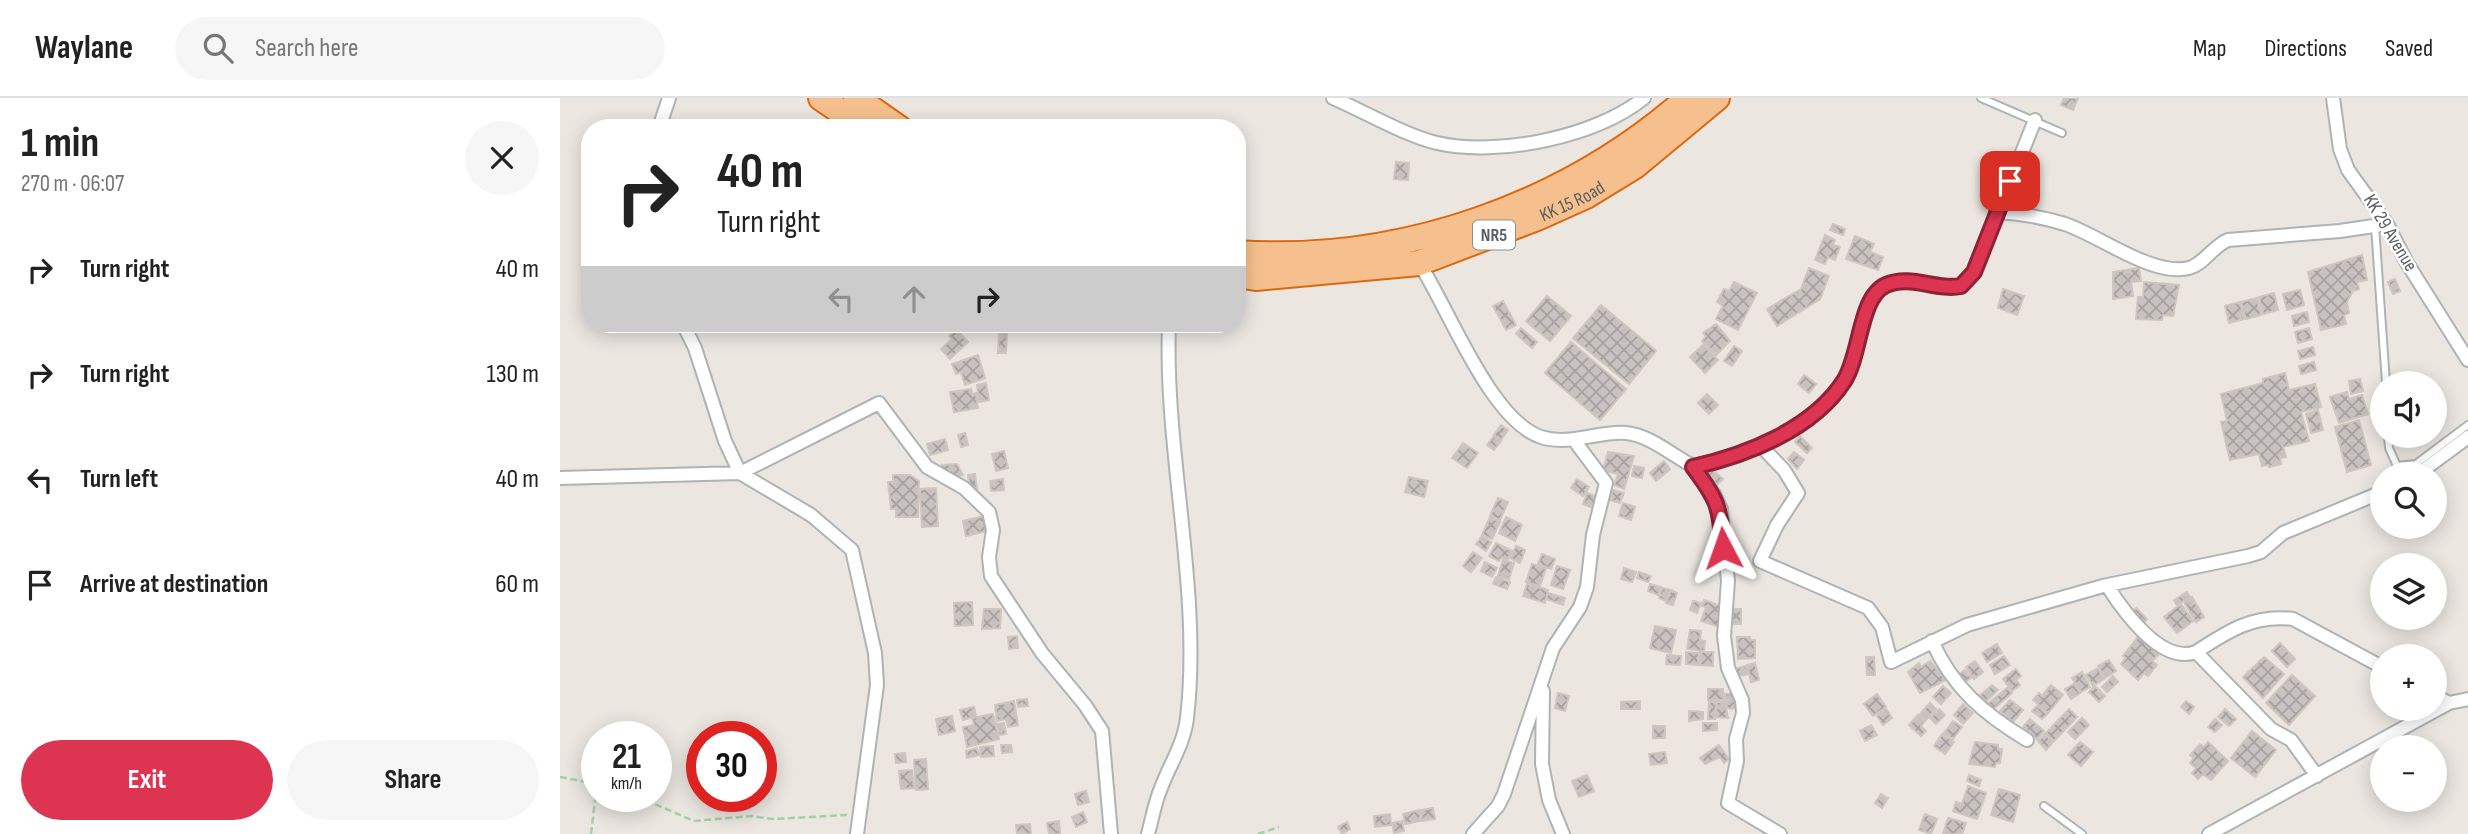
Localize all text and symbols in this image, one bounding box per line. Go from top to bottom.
search box [175,17,665,80]
text: Waylane [35,28,133,68]
icon: search [199,29,237,67]
text: Search here [255,33,358,64]
text: Map [2193,34,2226,63]
text: Directions [2264,34,2347,63]
text: Saved [2385,34,2433,63]
text: 1 min [21,118,99,169]
button: close [465,121,539,195]
text: 40 m [717,143,803,202]
icon: right [602,147,693,238]
pin [1980,151,2040,211]
icon: arrive [1991,162,2029,200]
text: 270 m · 06:07 [21,170,124,198]
street label: KK 15 Road [1536,176,1609,227]
street label: KK 29 Avenue [2358,190,2422,276]
text: Turn right [717,203,821,242]
road number: NR5 [1473,220,1515,250]
icon: right [21,251,59,289]
text: Turn right [80,254,169,285]
text: 40 m [496,254,539,285]
icon: left [822,280,860,318]
icon: ahead [895,280,933,318]
icon: right [968,280,1006,318]
icon: right [21,356,59,394]
text: Turn right [80,359,169,390]
text: 130 m [487,359,539,390]
map controls [2370,371,2447,812]
button: sound [2370,371,2447,448]
icon: left [21,461,59,499]
button: search [2370,462,2447,539]
text: Turn left [80,464,158,495]
text: 40 m [496,464,539,495]
position arrow [1686,511,1760,585]
button: layers [2370,553,2447,630]
icon: arrive [21,566,59,604]
text: Arrive at destination [80,569,268,600]
text: 60 m [495,569,539,600]
button: + [2370,644,2447,721]
speed limit sign: 30 [686,721,777,812]
button: − [2370,735,2447,812]
text: 21 [612,736,641,779]
button: Exit [21,740,273,820]
button: Share [287,740,539,820]
text: km/h [611,773,642,794]

